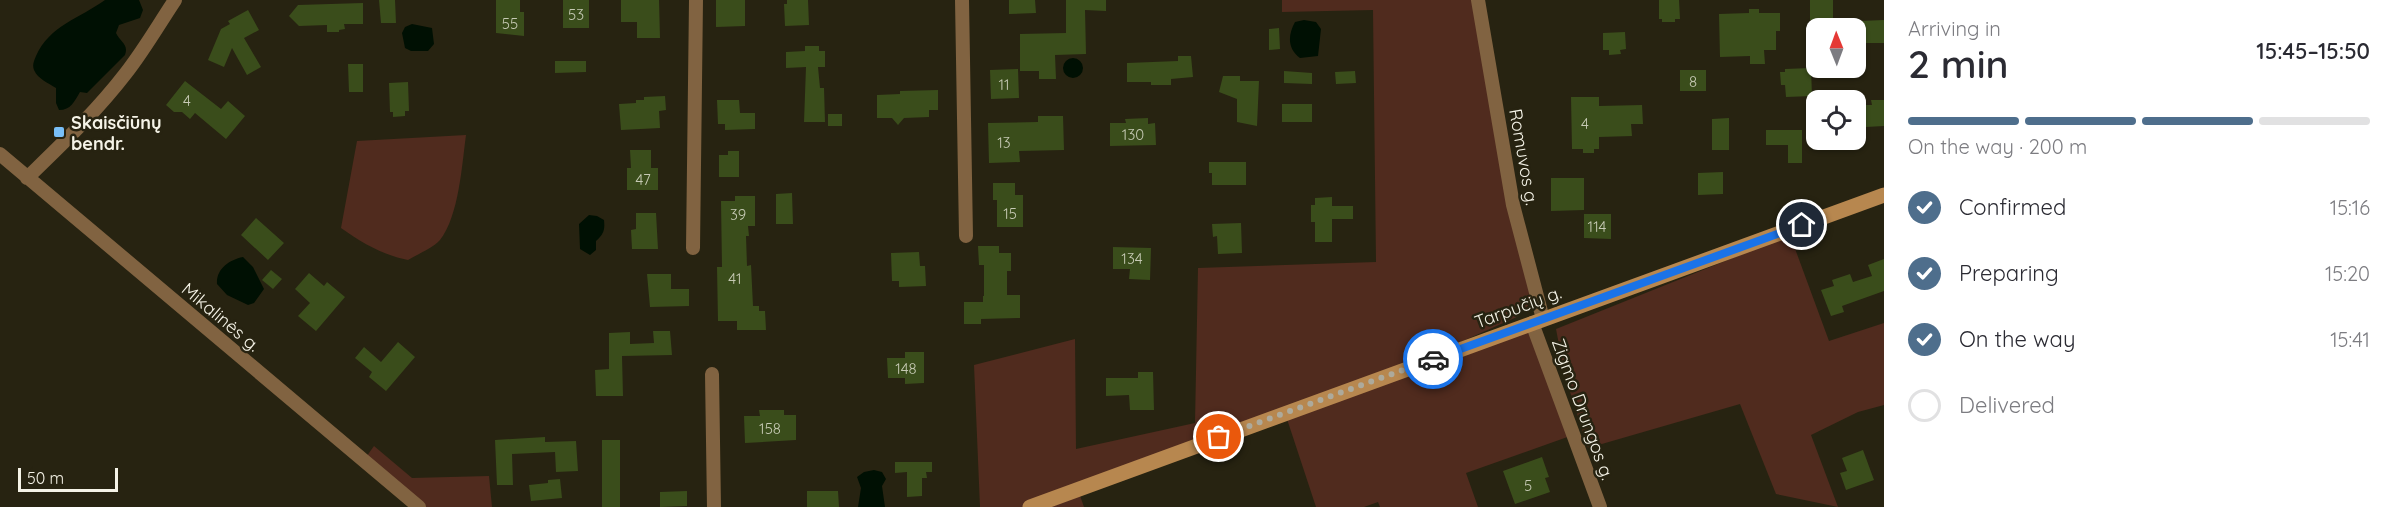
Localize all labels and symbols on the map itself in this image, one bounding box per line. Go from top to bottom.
house number: 53 [568,5,584,24]
house number: 55 [502,14,518,33]
north arrow [1806,18,1866,78]
house number: 8 [1689,72,1697,91]
house number: 11 [998,75,1010,94]
house number: 4 [183,91,191,110]
street label: Romuvos g. [1504,107,1544,207]
place label: Skaisčiūnų bendr. [71,111,162,155]
house number: 4 [1581,114,1589,133]
marker: Skaisčiūnų bendr. [52,125,66,139]
house number: 130 [1122,125,1144,144]
house number: 13 [997,133,1011,152]
house number: 47 [635,170,651,189]
pin [1776,199,1827,250]
house number: 15 [1003,204,1017,223]
house number: 39 [730,205,746,224]
house number: 114 [1588,217,1606,236]
house number: 134 [1121,249,1143,268]
house number: 41 [728,269,742,288]
street label: Mikalinės g. [177,277,265,357]
street label: Tarpučių g. [1471,281,1565,333]
courier [1403,329,1463,389]
street label: Zigmo Drungos g. [1547,335,1619,483]
house number: 148 [895,359,917,378]
pin [1193,411,1244,462]
house number: 158 [759,419,781,438]
scale bar [18,465,118,492]
house number: 5 [1524,476,1532,495]

